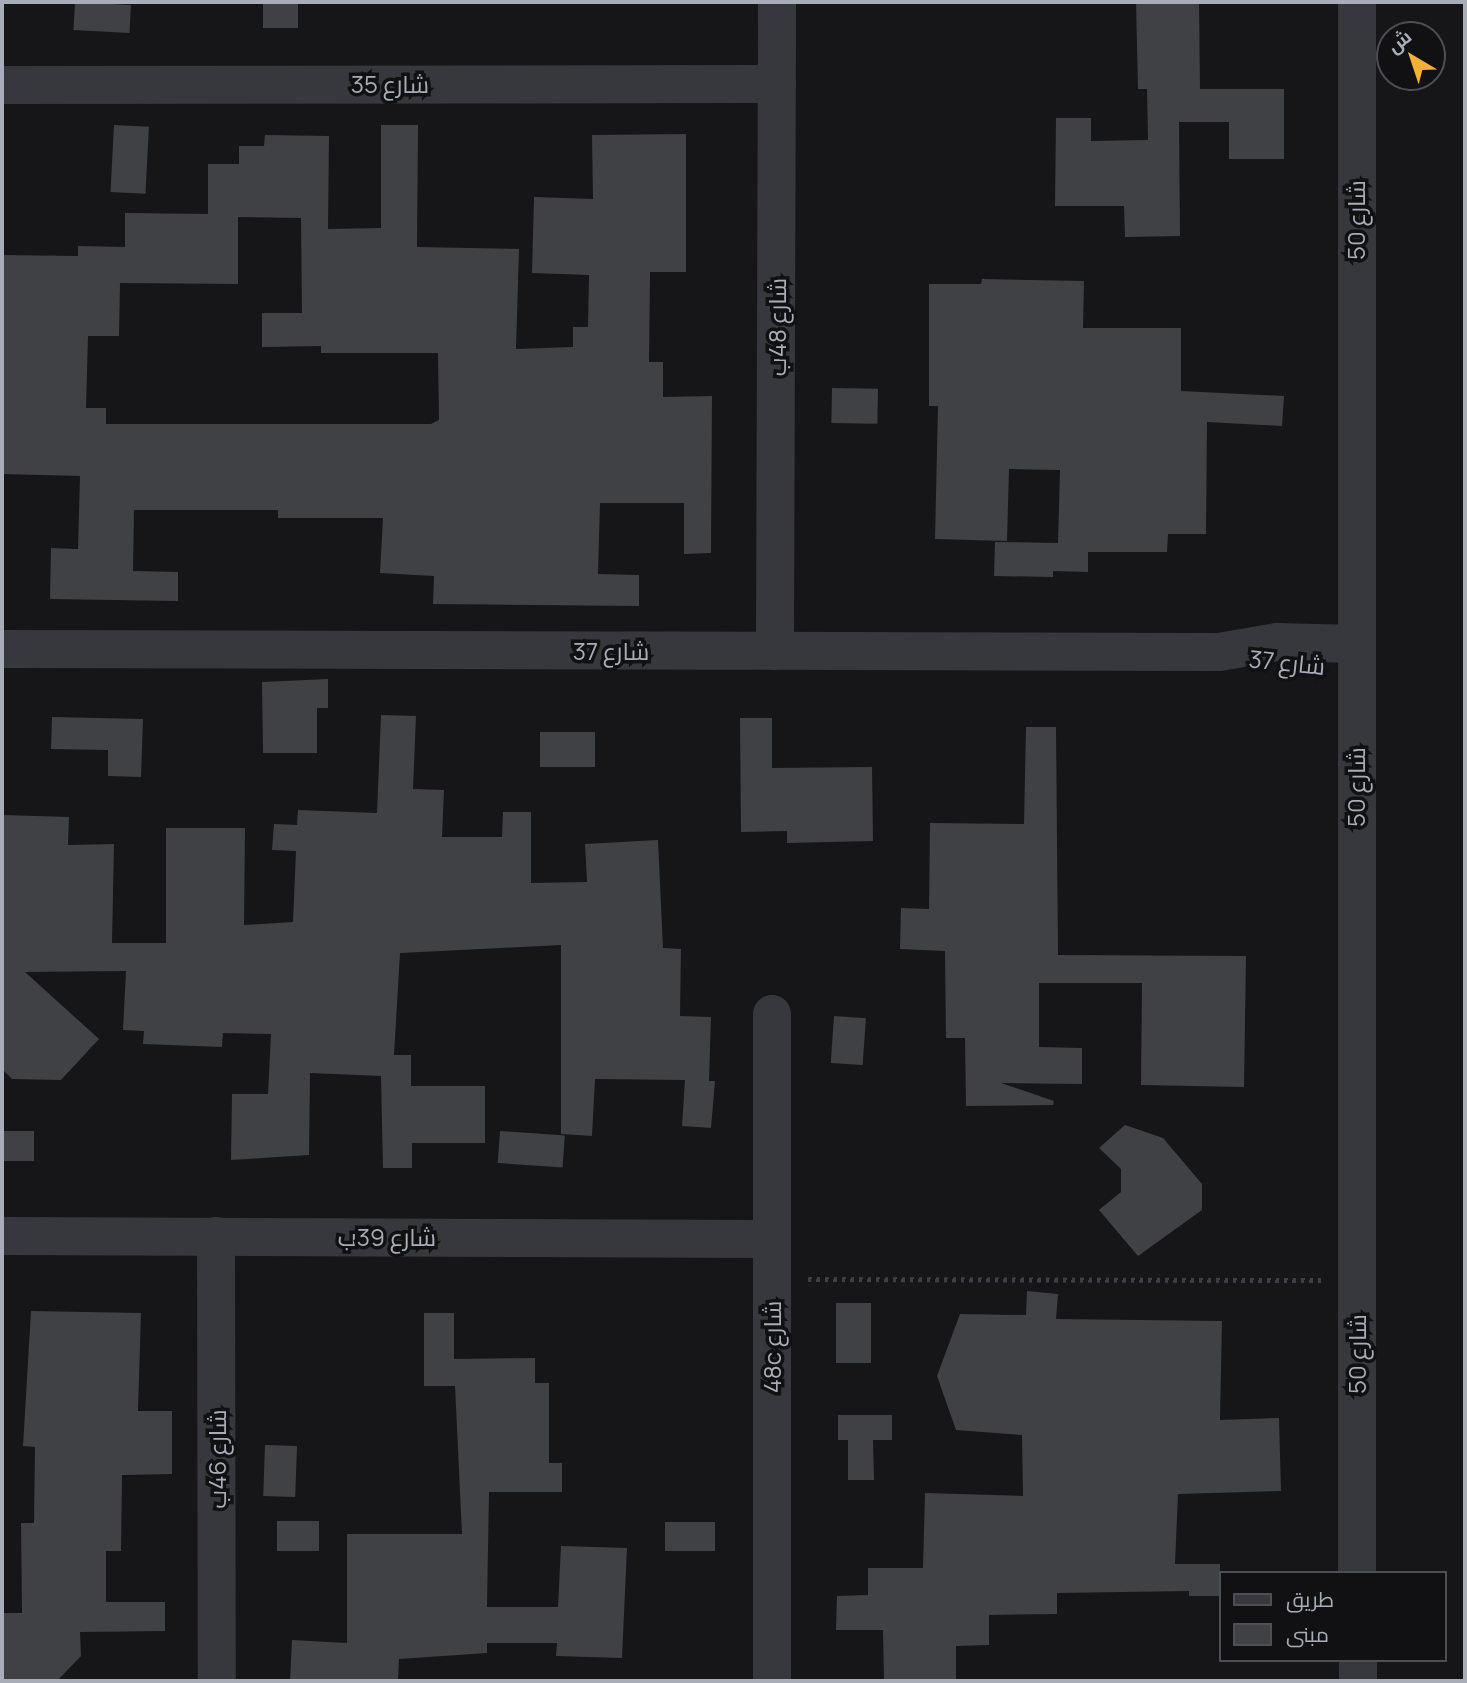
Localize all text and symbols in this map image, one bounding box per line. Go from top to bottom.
north arrow [1376,21,1446,91]
text: ش [1381,23,1417,59]
street label: شارع 35 [351,70,429,98]
street label: شارع 50 [1342,180,1370,260]
street label: شارع 48ب [763,278,791,376]
street label: شارع 37 [573,637,649,665]
street label: شارع 37 [1247,644,1327,680]
street label: شارع 50 [1342,747,1370,827]
street label: شارع 39ب [338,1223,436,1251]
street label: 48c شارع [758,1301,786,1393]
street label: شارع 50 [1343,1314,1371,1394]
street label: شارع 46ب [203,1409,231,1509]
legend [1218,1571,1446,1662]
text: طريق [1286,1585,1334,1613]
text: مبنى [1286,1620,1329,1648]

